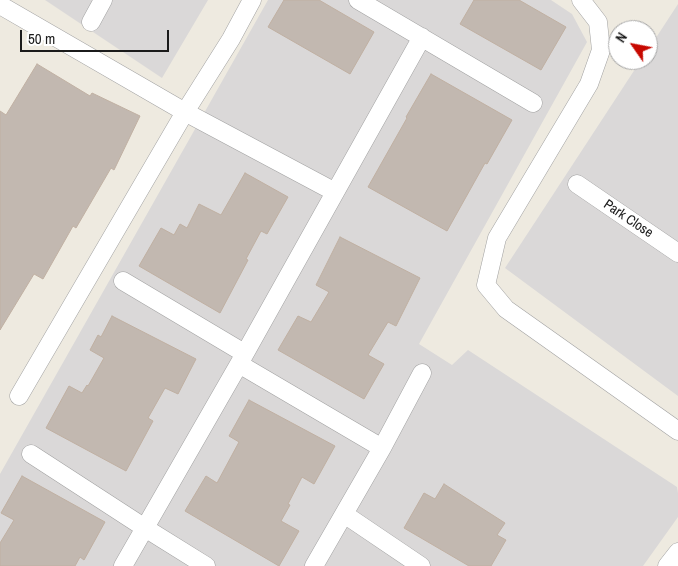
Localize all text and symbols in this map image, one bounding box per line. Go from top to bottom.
scale bar [22,20,171,52]
north arrow [608,20,658,70]
text: 50 m [28,28,55,49]
text: N [611,29,631,46]
street label: Park Close [600,196,656,242]

